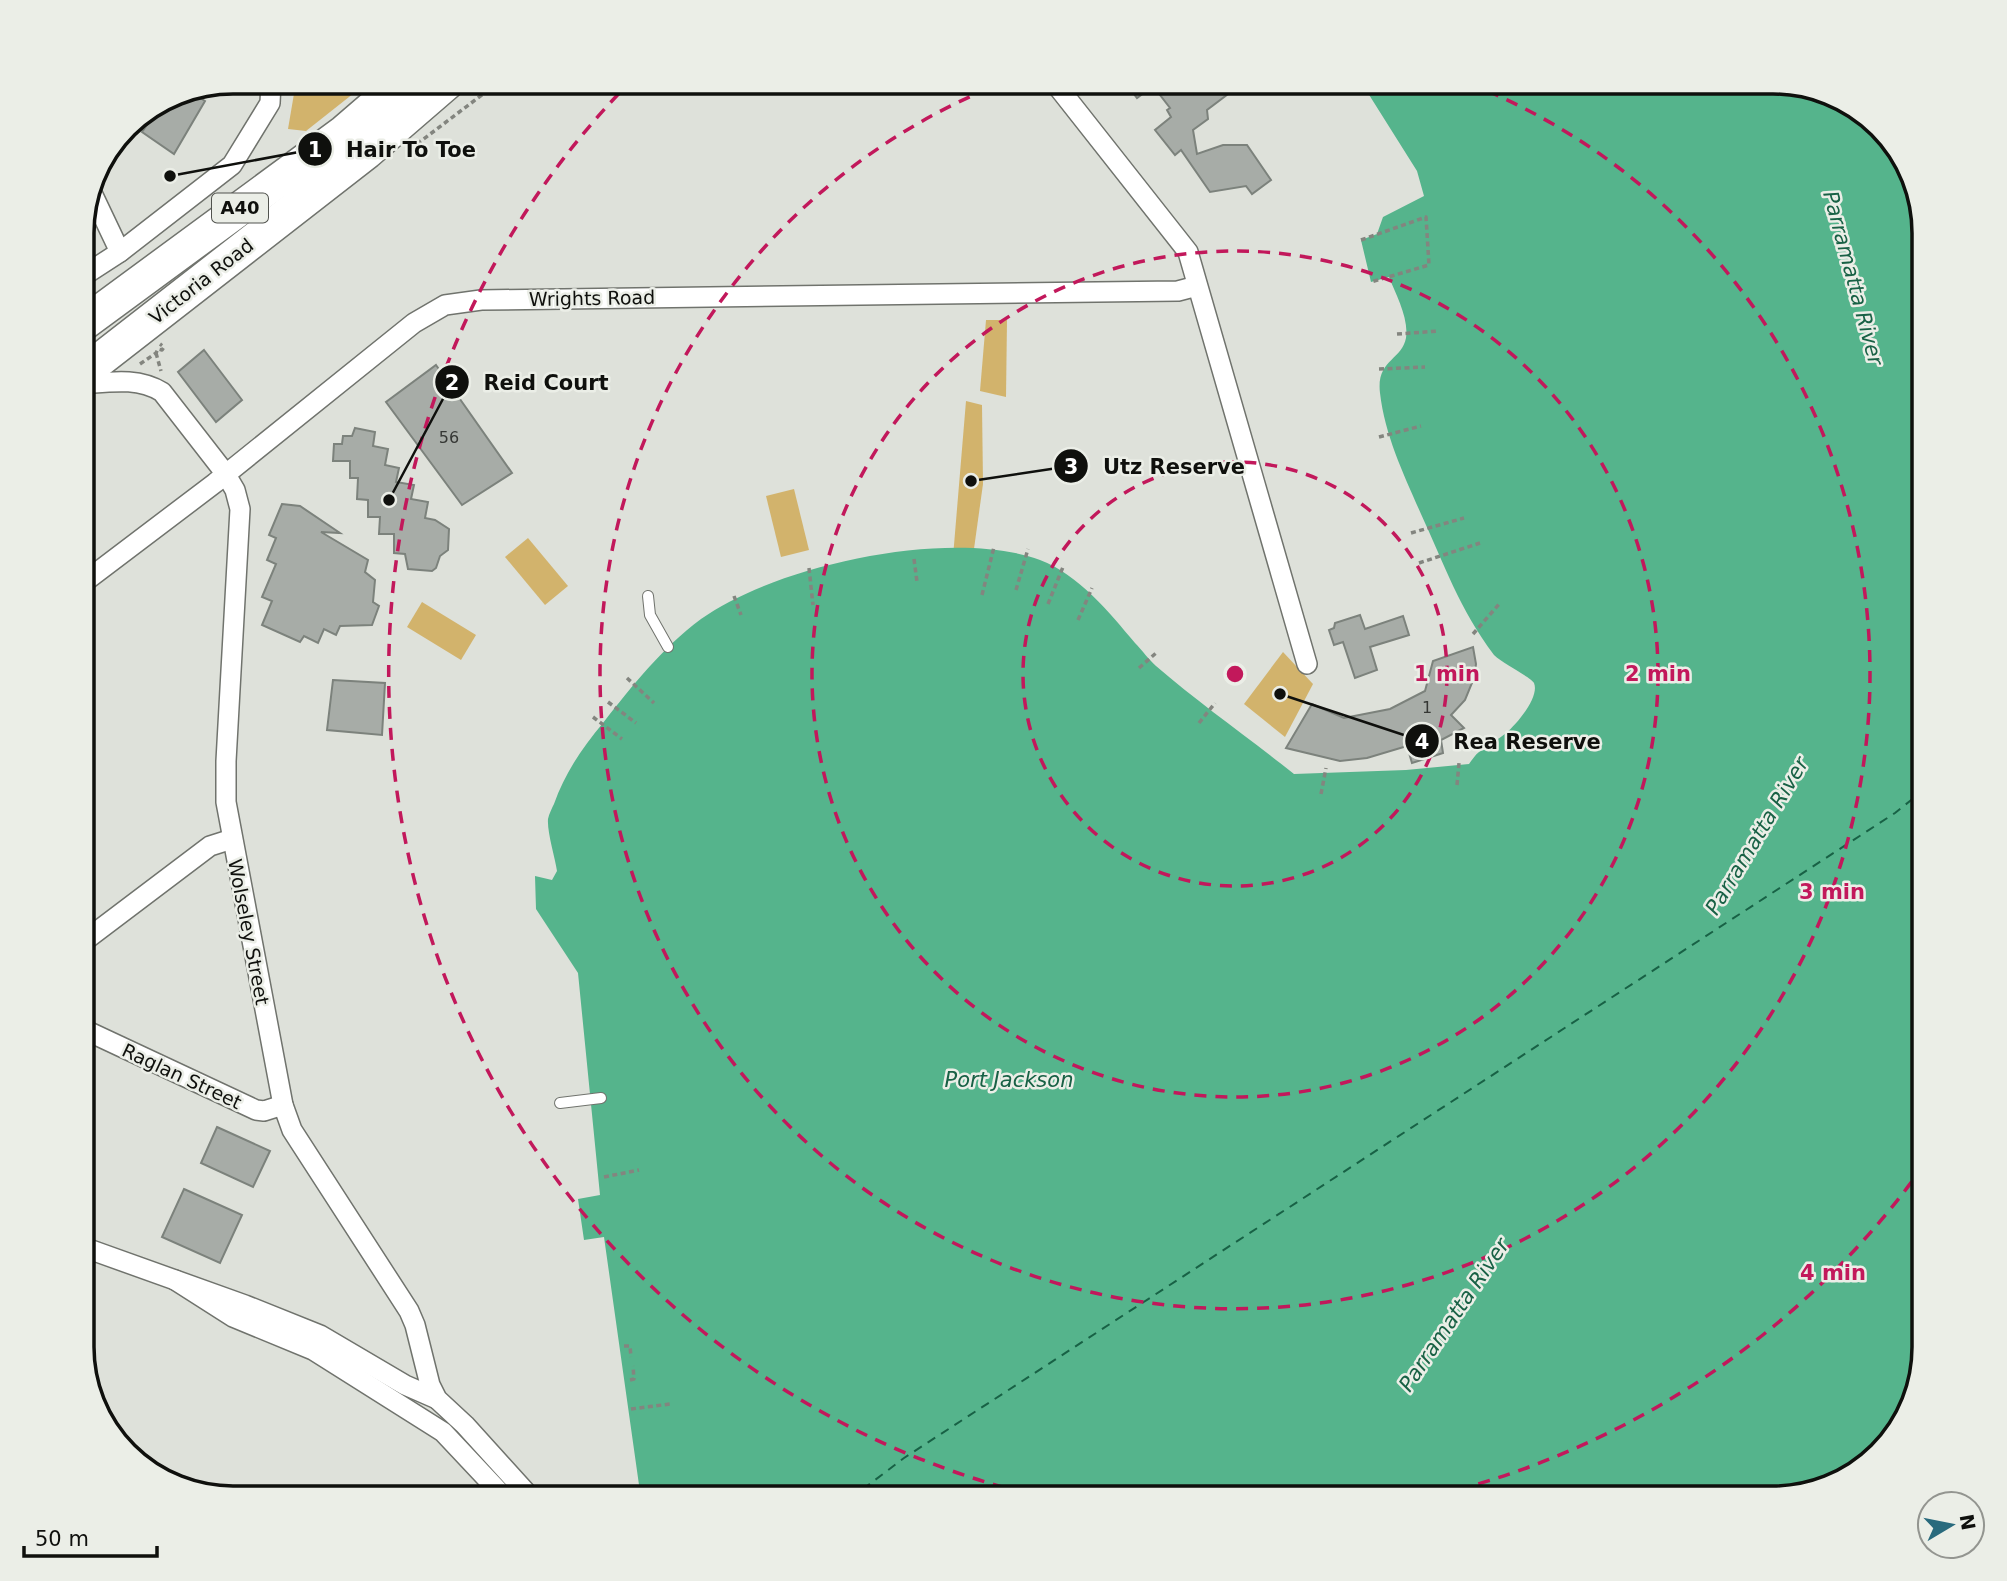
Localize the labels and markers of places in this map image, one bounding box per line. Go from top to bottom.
callout: Hair To Toe [297,128,490,170]
callout: Reid Court [435,361,623,403]
callout: Utz Reserve [1054,445,1259,487]
centre of rings [1223,662,1247,686]
callout: Rea Reserve [1404,720,1615,762]

